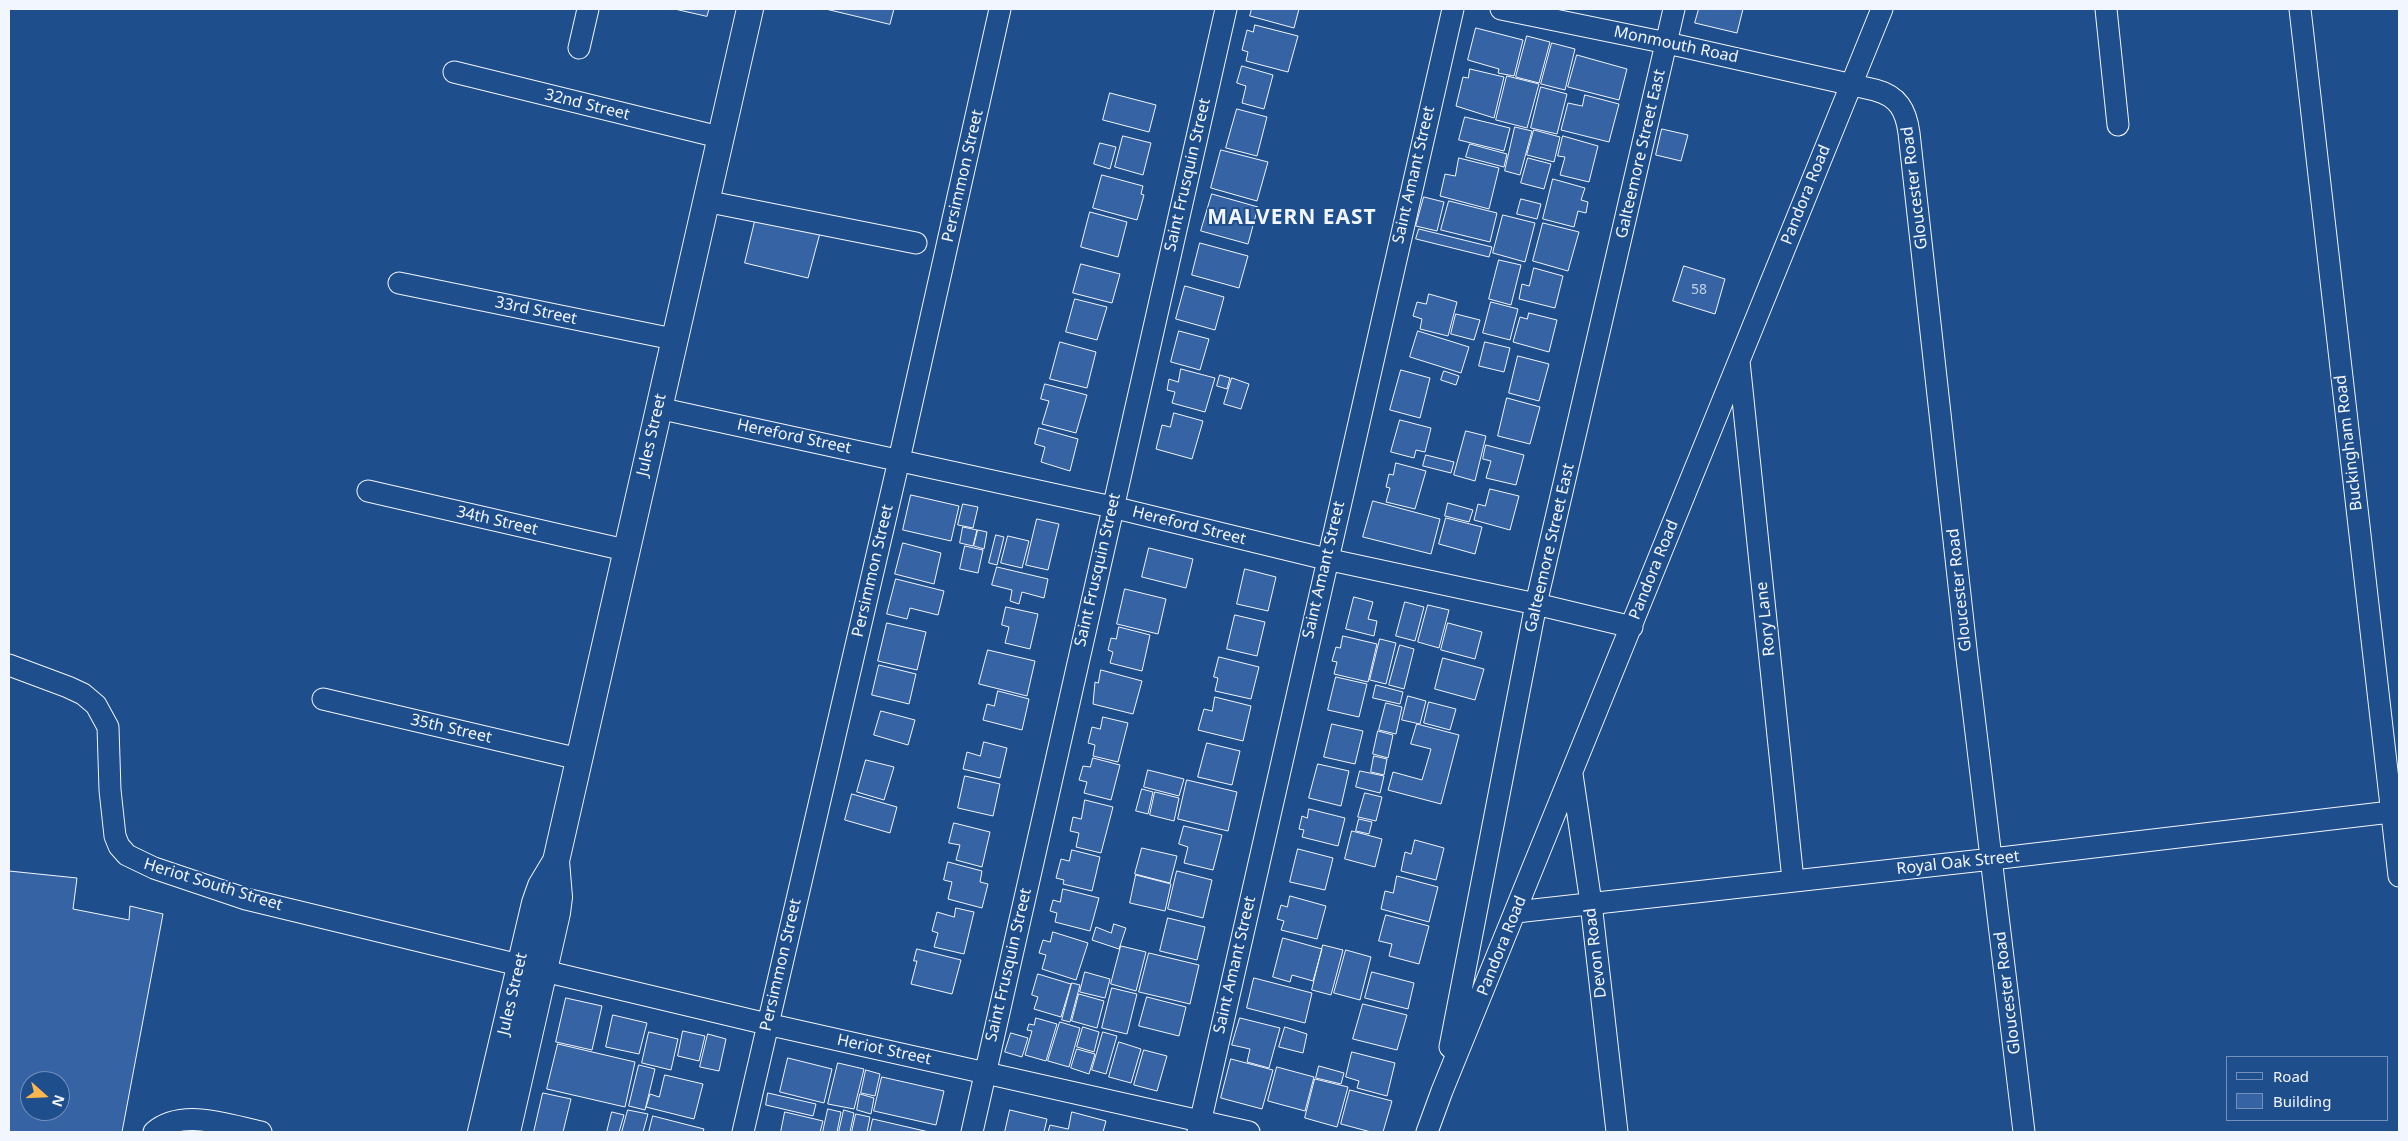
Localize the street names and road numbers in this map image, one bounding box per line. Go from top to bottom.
street label: Monmouth Road [1612,22,1740,68]
street label: Galteemore Street East [1612,68,1670,240]
street label: 32nd Street [543,85,631,125]
street label: Saint Frusquin Street [1161,96,1215,254]
street label: Saint Amant Street [1389,104,1439,246]
street label: Persimmon Street [938,108,988,244]
street label: Gloucester Road [1898,125,1932,251]
street label: Pandora Road [1777,142,1835,248]
street label: 33rd Street [493,293,579,329]
street label: Buckingham Road [2331,374,2367,512]
street label: Jules Street [633,392,671,478]
street label: Hereford Street [735,416,853,458]
street label: Galteemore Street East [1521,462,1579,634]
street label: Saint Frusquin Street [1071,491,1125,649]
street label: Saint Amant Street [1299,499,1349,641]
street label: 34th Street [455,502,539,540]
street label: Persimmon Street [848,503,898,639]
street label: Hereford Street [1130,503,1248,549]
street label: Pandora Road [1625,517,1683,623]
street label: Gloucester Road [1944,527,1976,653]
street label: Rory Lane [1753,581,1779,657]
street label: 35th Street [409,710,493,748]
street label: Royal Oak Street [1896,847,2020,879]
street label: Heriot South Street [141,855,285,915]
street label: Saint Frusquin Street [982,886,1036,1044]
street label: Pandora Road [1473,893,1531,999]
street label: Saint Amant Street [1210,894,1260,1036]
street label: Persimmon Street [756,897,806,1033]
street label: Devon Road [1581,907,1611,999]
street label: Gloucester Road [1991,930,2025,1056]
street label: Jules Street [494,951,532,1037]
street label: Heriot Street [835,1031,933,1069]

